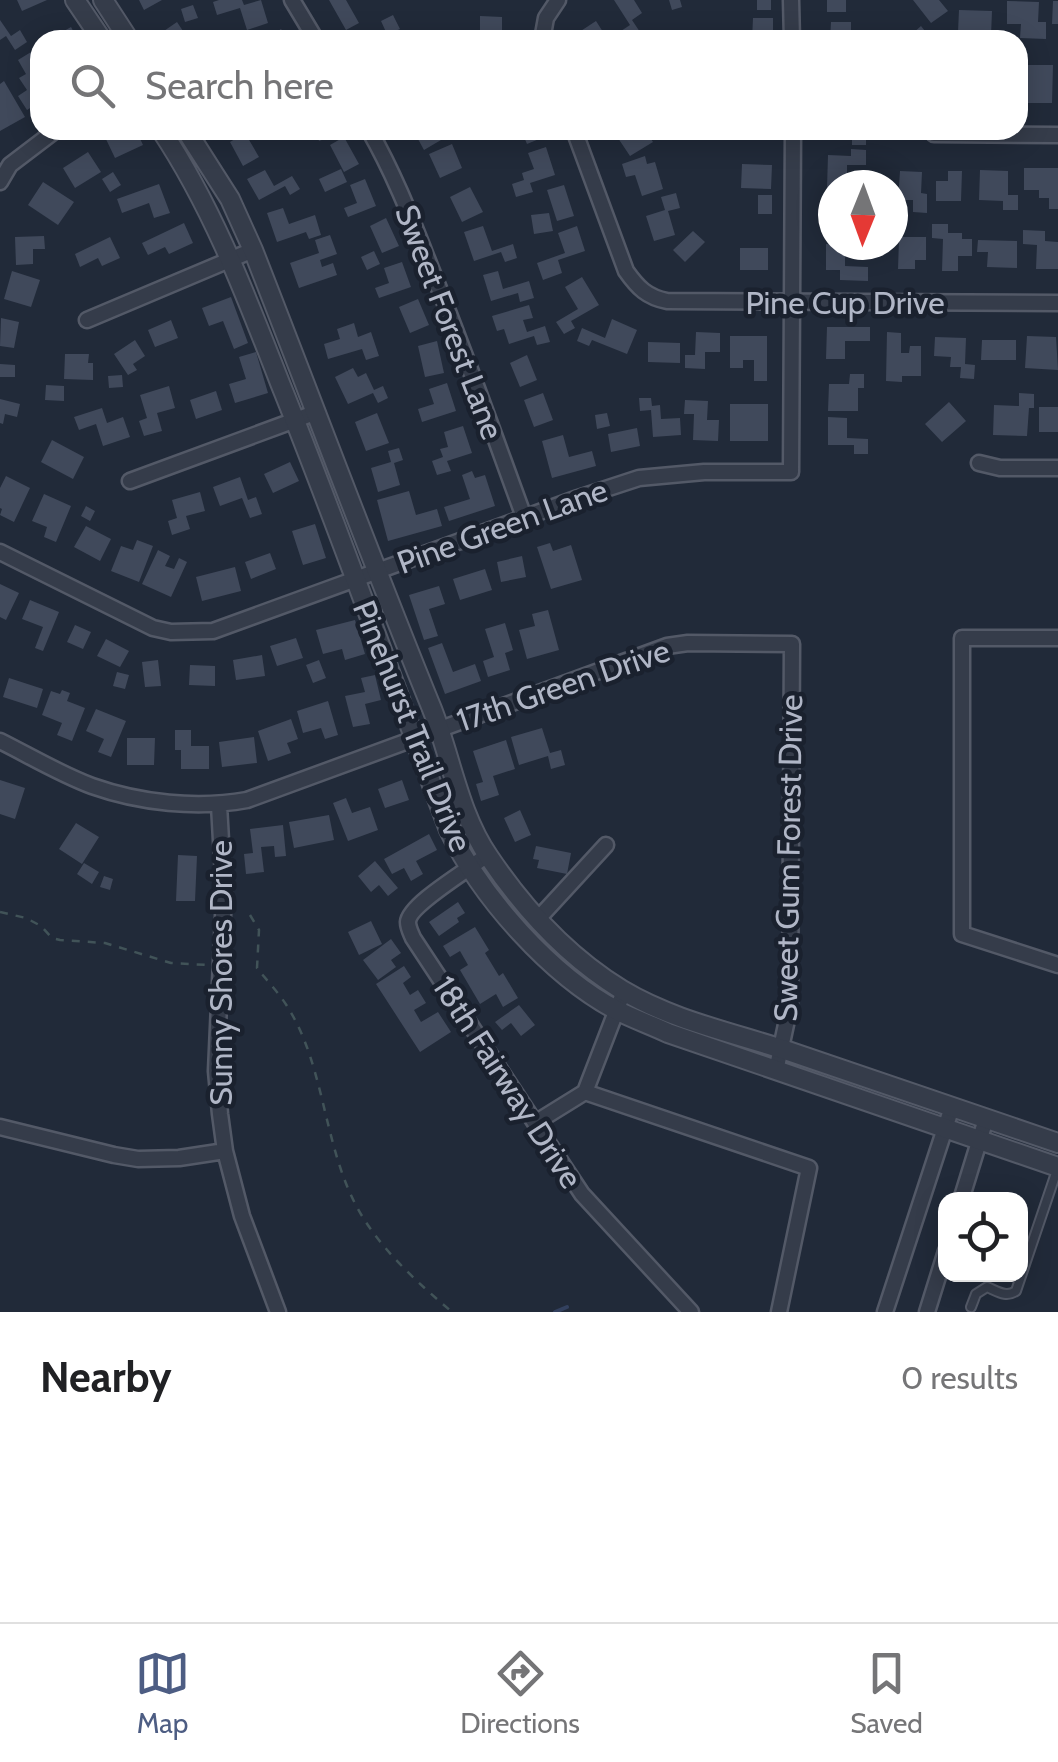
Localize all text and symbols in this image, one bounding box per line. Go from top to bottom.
search box [30,30,1028,140]
icon: search [65,58,120,113]
text: Search here [145,62,334,109]
north arrow [818,170,908,260]
street label: Sweet Forest Lane [387,199,513,445]
street label: Pine Cup Drive [745,283,945,322]
street label: Pine Green Lane [392,470,612,582]
street label: Pinehurst Trail Drive [345,595,481,857]
street label: 17th Green Drive [451,630,675,740]
street label: Sweet Gum Forest Drive [766,694,810,1022]
street label: Sunny Shores Drive [201,840,240,1106]
street label: 18th Fairway Drive [425,969,591,1195]
map controls [938,1192,1028,1282]
button: locate [938,1192,1028,1282]
text: Nearby [40,1351,172,1403]
text: 0 results [901,1358,1018,1397]
tab: Map [135,1646,190,1740]
tab: Directions [460,1646,580,1740]
tab: Saved [850,1646,923,1740]

